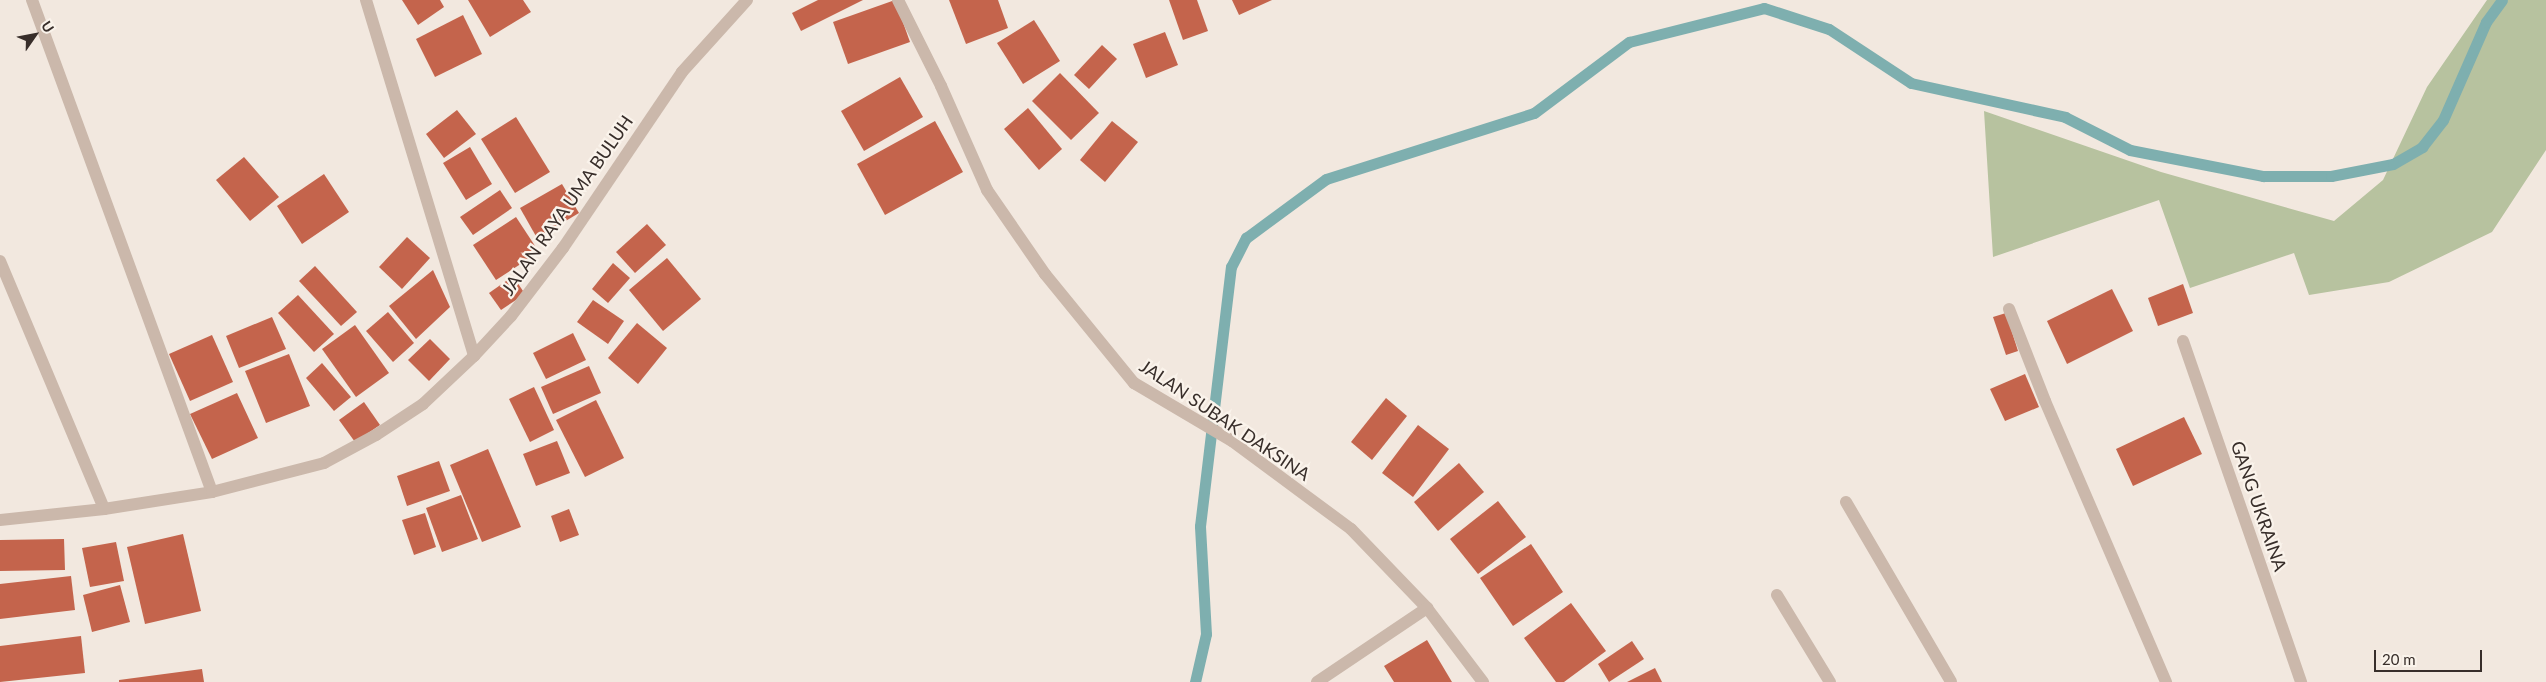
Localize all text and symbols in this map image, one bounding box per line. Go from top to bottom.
north arrow [10,10,60,60]
text: U [38,18,58,36]
street label: JALAN RAYA UMA BULUH [496,110,638,300]
street label: JALAN SUBAK DAKSINA [1136,355,1314,485]
street label: GANG UKRAINA [2227,438,2291,574]
scale bar [2376,640,2484,672]
text: 20 m [2382,650,2416,668]

